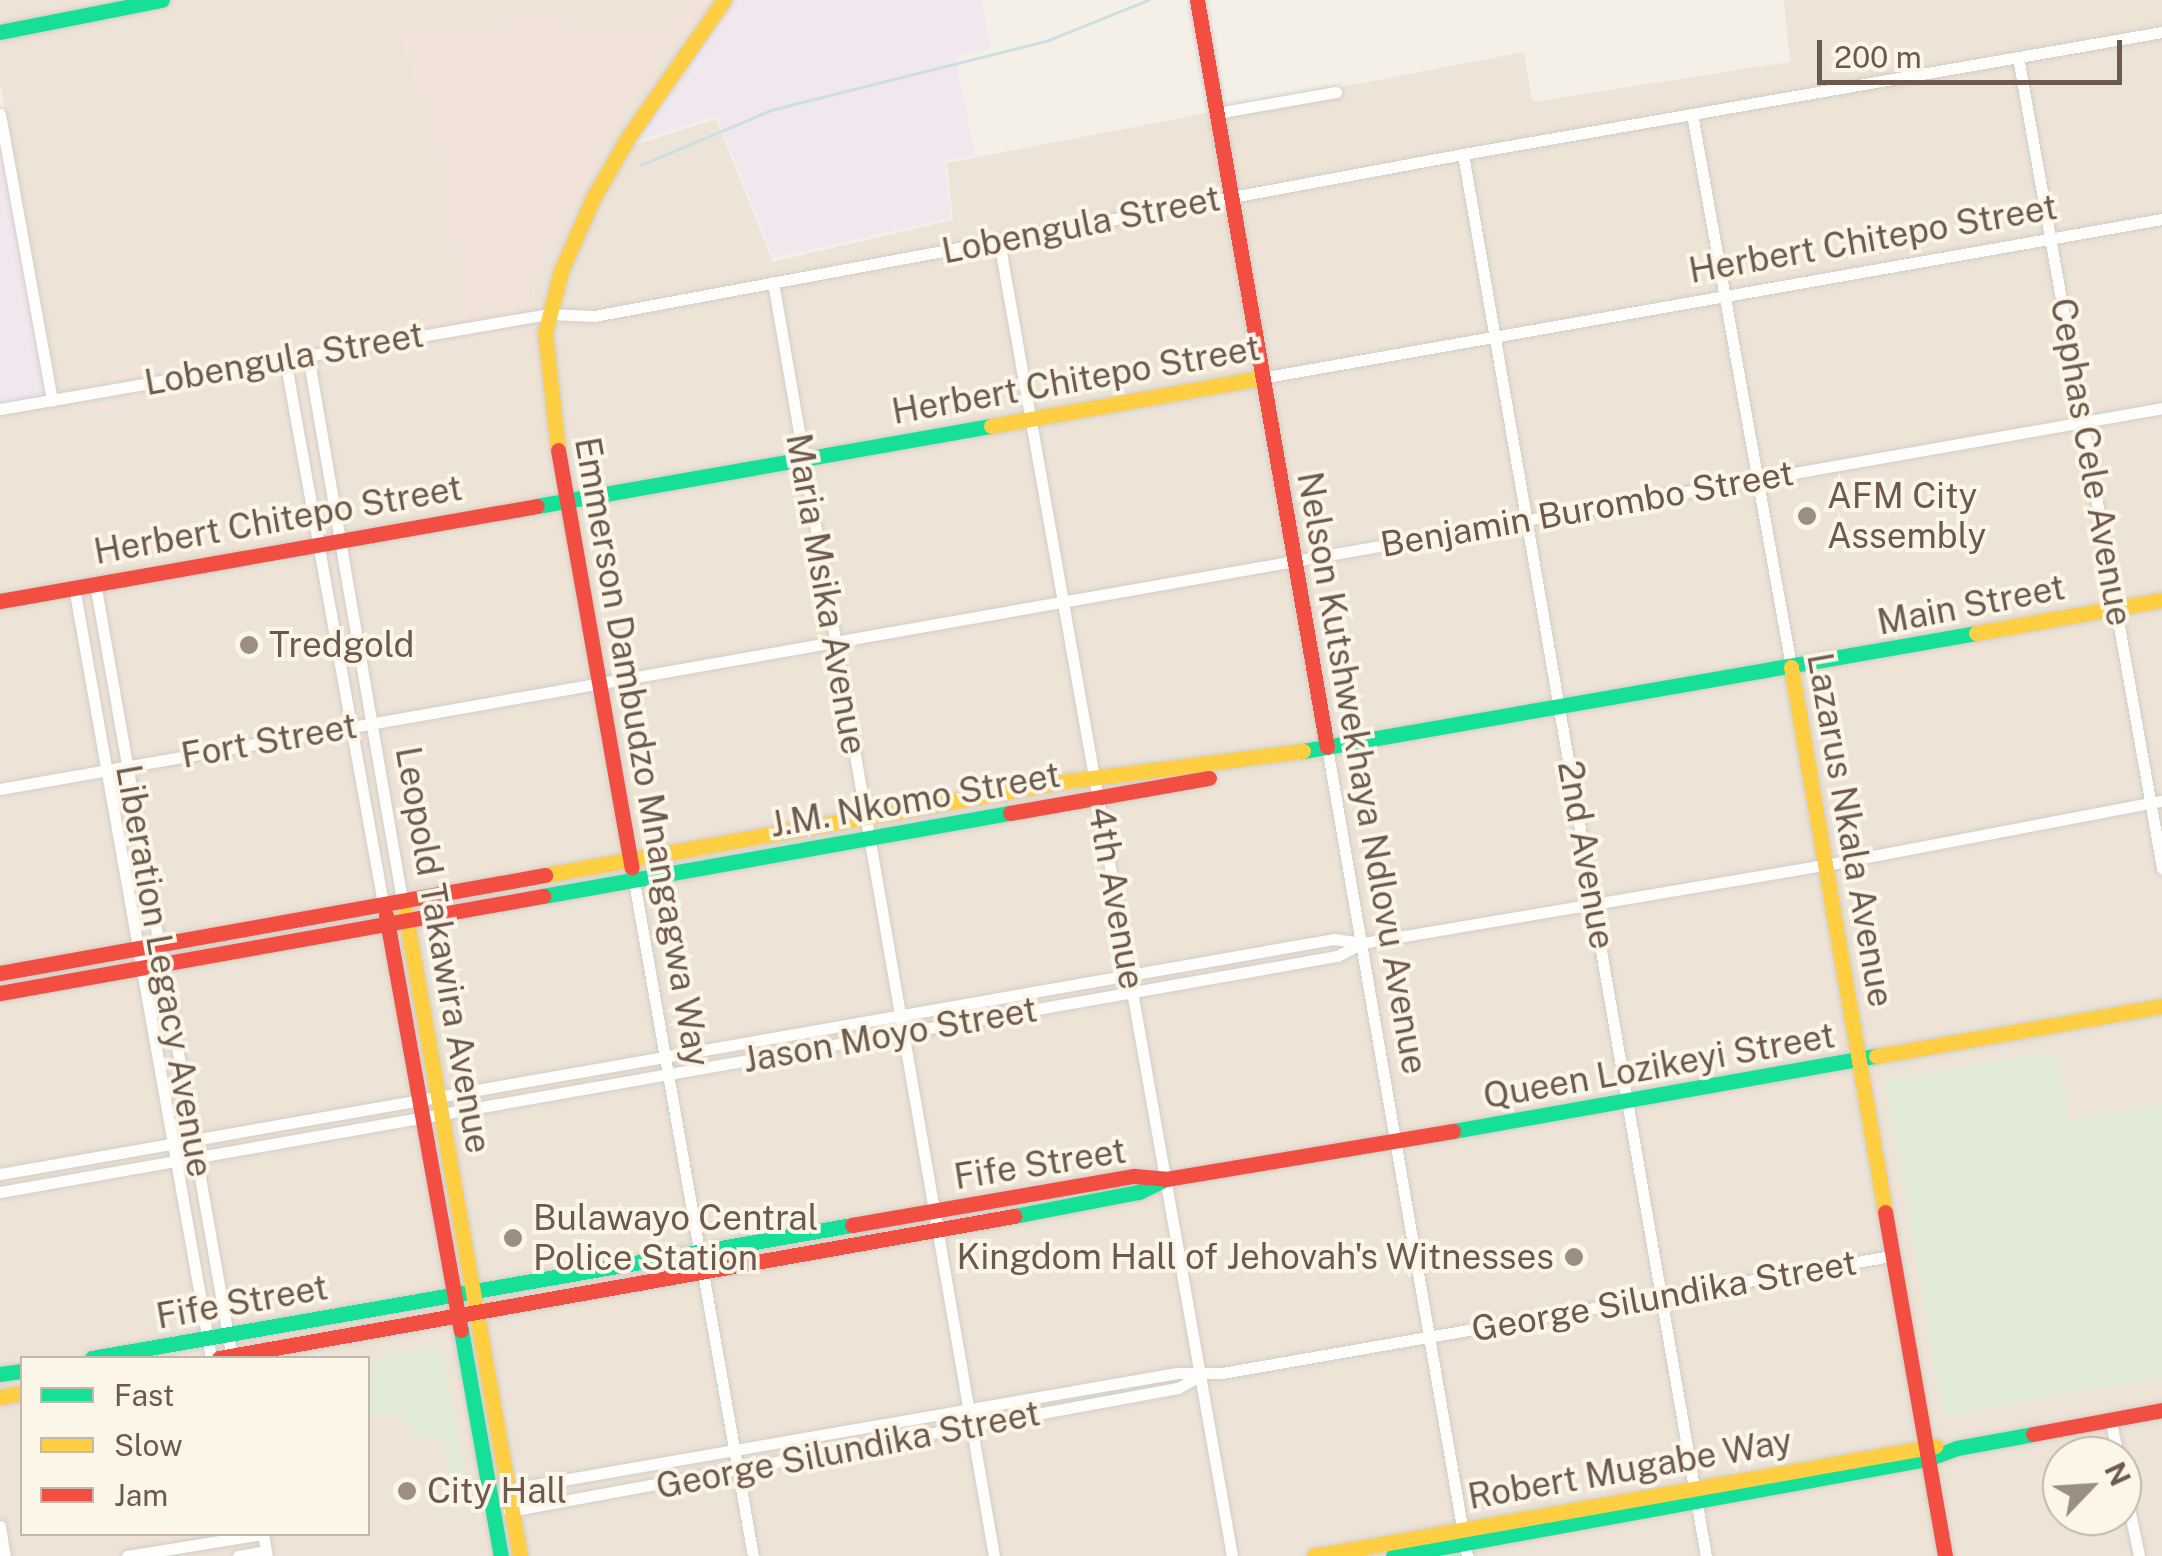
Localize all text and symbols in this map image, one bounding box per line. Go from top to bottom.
scale bar [1822,20,2127,82]
text: 200 m [1834,39,1922,75]
street label: Lobengula Street [938,177,1224,273]
street label: Herbert Chitepo Street [1686,186,2060,292]
street label: Cephas Cele Avenue [2041,295,2141,629]
street label: Lobengula Street [141,314,427,404]
street label: Herbert Chitepo Street [889,327,1263,433]
street label: Maria Msika Avenue [777,430,875,758]
street label: Emmerson Dambudzo Mnangagwa Way [566,433,718,1071]
street label: Benjamin Burombo Street [1377,452,1797,566]
street label: Herbert Chitepo Street [91,467,465,573]
street label: Nelson Kutshwekhaya Ndlovu Avenue [1288,469,1436,1077]
place label: AFM City Assembly [1827,475,1986,557]
marker: AFM City Assembly [1796,505,1818,527]
street label: Main Street [1874,566,2068,644]
place label: Tredgold [269,624,414,666]
marker: Tredgold [238,634,260,656]
street label: Lazarus Nkala Avenue [1798,650,1902,1010]
street label: Fort Street [178,705,360,777]
street label: Leopold Takawira Avenue [387,743,499,1157]
street label: J.M. Nkomo Street [766,754,1064,846]
street label: 2nd Avenue [1549,757,1623,953]
street label: Liberation Legacy Avenue [107,761,221,1181]
street label: 4th Avenue [1079,804,1153,992]
street label: Jason Moyo Street [740,988,1040,1082]
street label: Queen Lozikeyi Street [1480,1014,1838,1118]
street label: Fife Street [951,1130,1129,1198]
place label: Bulawayo Central Police Station [533,1197,818,1279]
marker: Bulawayo Central Police Station [502,1227,524,1249]
place label: Kingdom Hall of Jehovah's Witnesses [955,1236,1554,1278]
street label: George Silundika Street [1468,1241,1860,1351]
marker: Kingdom Hall of Jehovah's Witnesses [1563,1246,1585,1268]
street label: Fife Street [153,1266,331,1338]
legend [20,1356,370,1536]
text: Fast [114,1377,174,1413]
street label: George Silundika Street [652,1392,1044,1508]
street label: Robert Mugabe Way [1464,1420,1796,1518]
text: Slow [114,1427,183,1463]
north arrow [2042,1436,2142,1536]
text: N [2098,1457,2137,1491]
place label: City Hall [427,1470,567,1512]
text: Jam [114,1477,168,1513]
marker: City Hall [396,1480,418,1502]

